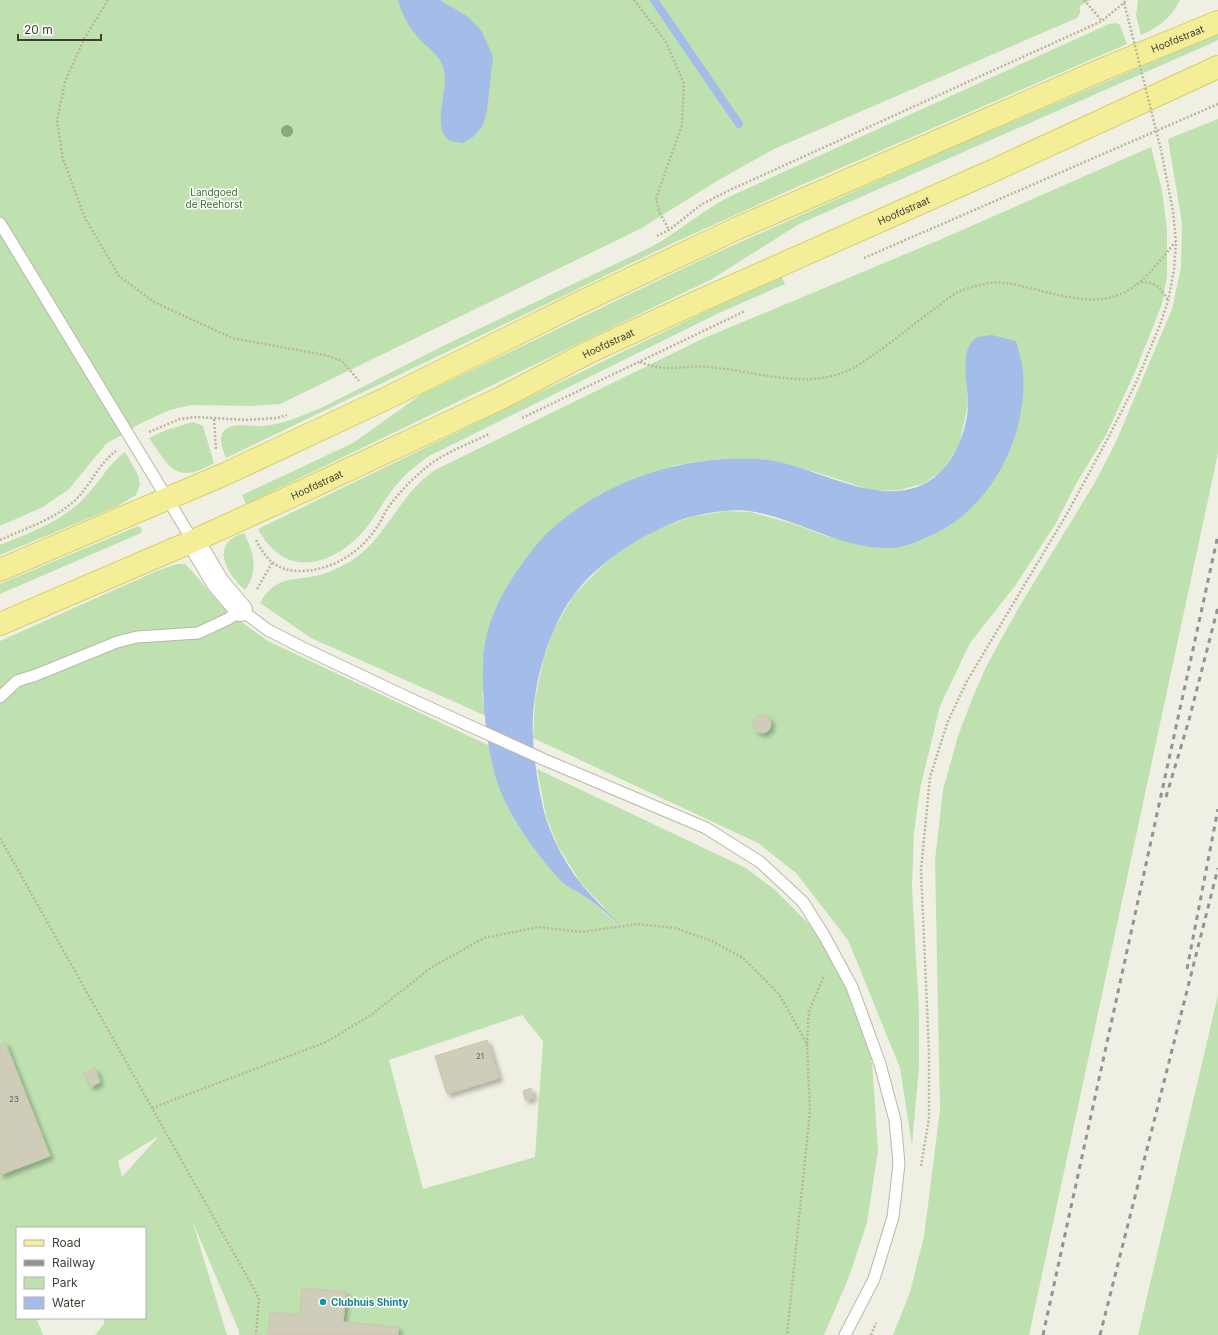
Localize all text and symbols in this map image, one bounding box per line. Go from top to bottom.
scale bar [18,16,101,42]
text: 20 m [24,22,53,37]
street label: Hoofdstraat [1149,22,1206,55]
park label: Landgoed de Reehorst [186,186,243,210]
street label: Hoofdstraat [876,193,932,227]
street label: Hoofdstraat [580,326,637,361]
street label: Hoofdstraat [289,467,345,502]
house number: 21 [476,1051,484,1061]
house number: 23 [9,1094,19,1104]
legend [16,1227,146,1319]
text: Road [52,1235,81,1250]
text: Railway [52,1255,96,1270]
text: Park [52,1275,78,1290]
text: Water [52,1295,86,1310]
place label: Clubhuis Shinty [331,1296,408,1309]
marker: Clubhuis Shinty [318,1297,328,1307]

